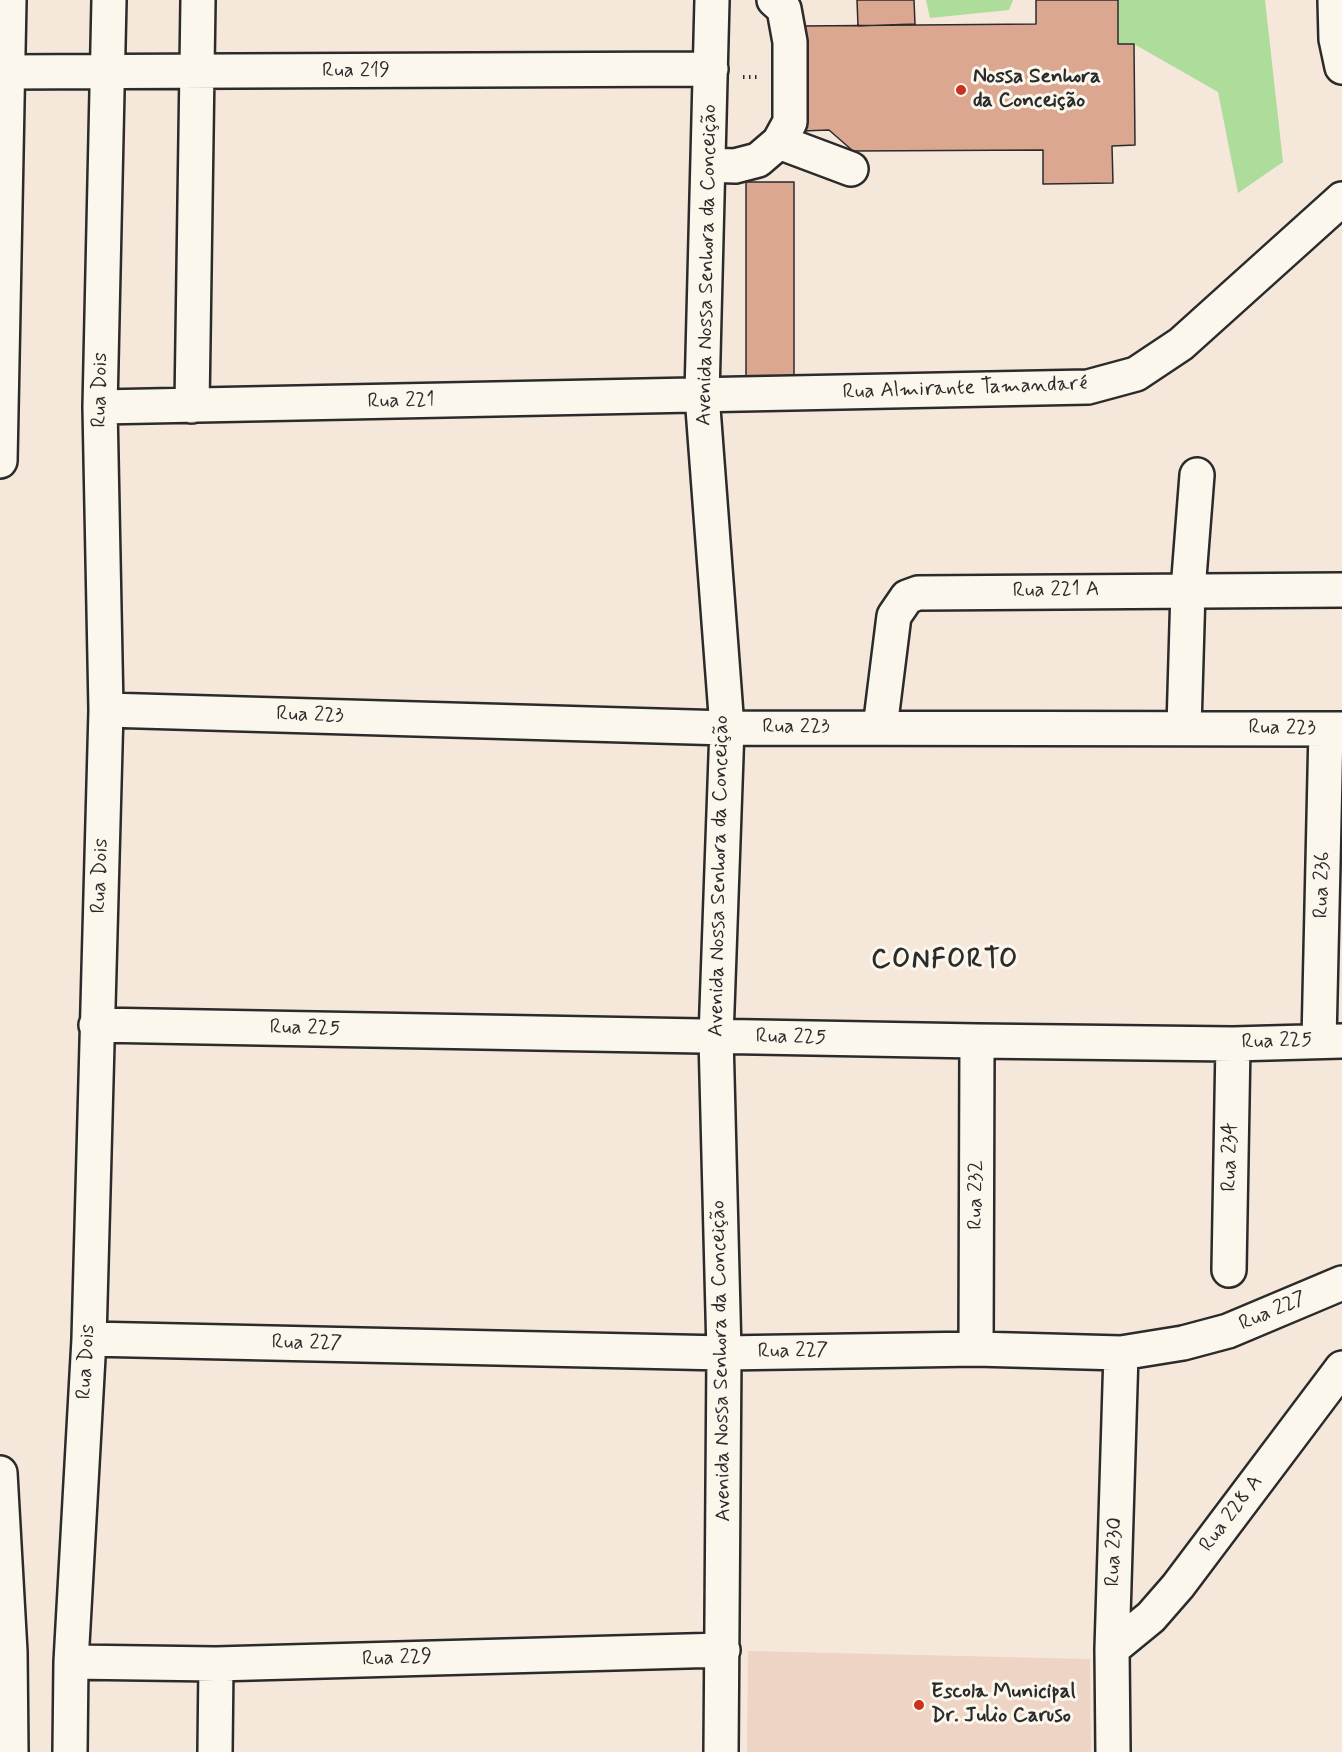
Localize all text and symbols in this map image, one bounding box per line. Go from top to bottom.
street label: Rua 219 [322,59,390,85]
place label: Nossa Senhora da Conceição [973,65,1101,115]
marker: Nossa Senhora da Conceição [954,83,968,97]
street label: Avenida Nossa Senhora da Conceição [693,104,723,426]
street label: Rua Dois [88,352,114,428]
street label: Rua Almirante Tamandaré [842,372,1088,406]
street label: Rua 221 [367,389,435,415]
street label: Rua 221 A [1012,578,1100,604]
street label: Rua 223 [276,702,344,730]
street label: Avenida Nossa Senhora da Conceição [705,715,735,1037]
street label: Rua 223 [762,715,830,741]
street label: Rua 223 [1248,716,1316,742]
street label: Rua Dois [87,838,115,914]
street label: Rua 236 [1310,851,1336,919]
district label: CONFORTO [871,945,1019,977]
street label: Rua 225 [269,1016,341,1042]
street label: Rua 225 [755,1025,827,1051]
street label: Rua 225 [1241,1028,1313,1056]
street label: Rua 234 [1218,1122,1244,1192]
street label: Rua 232 [964,1160,990,1230]
street label: Avenida Nossa Senhora da Conceição [707,1200,737,1522]
street label: Rua 227 [1236,1287,1310,1337]
street label: Rua Dois [72,1324,102,1400]
street label: Rua 227 [271,1331,343,1357]
street label: Rua 227 [757,1339,829,1365]
street label: Rua 228 A [1195,1471,1269,1557]
street label: Rua 230 [1101,1517,1129,1587]
street label: Rua 229 [362,1645,432,1673]
place label: Escola Municipal Dr. Julio Caruso [931,1680,1076,1730]
marker: Escola Municipal Dr. Julio Caruso [912,1698,926,1712]

